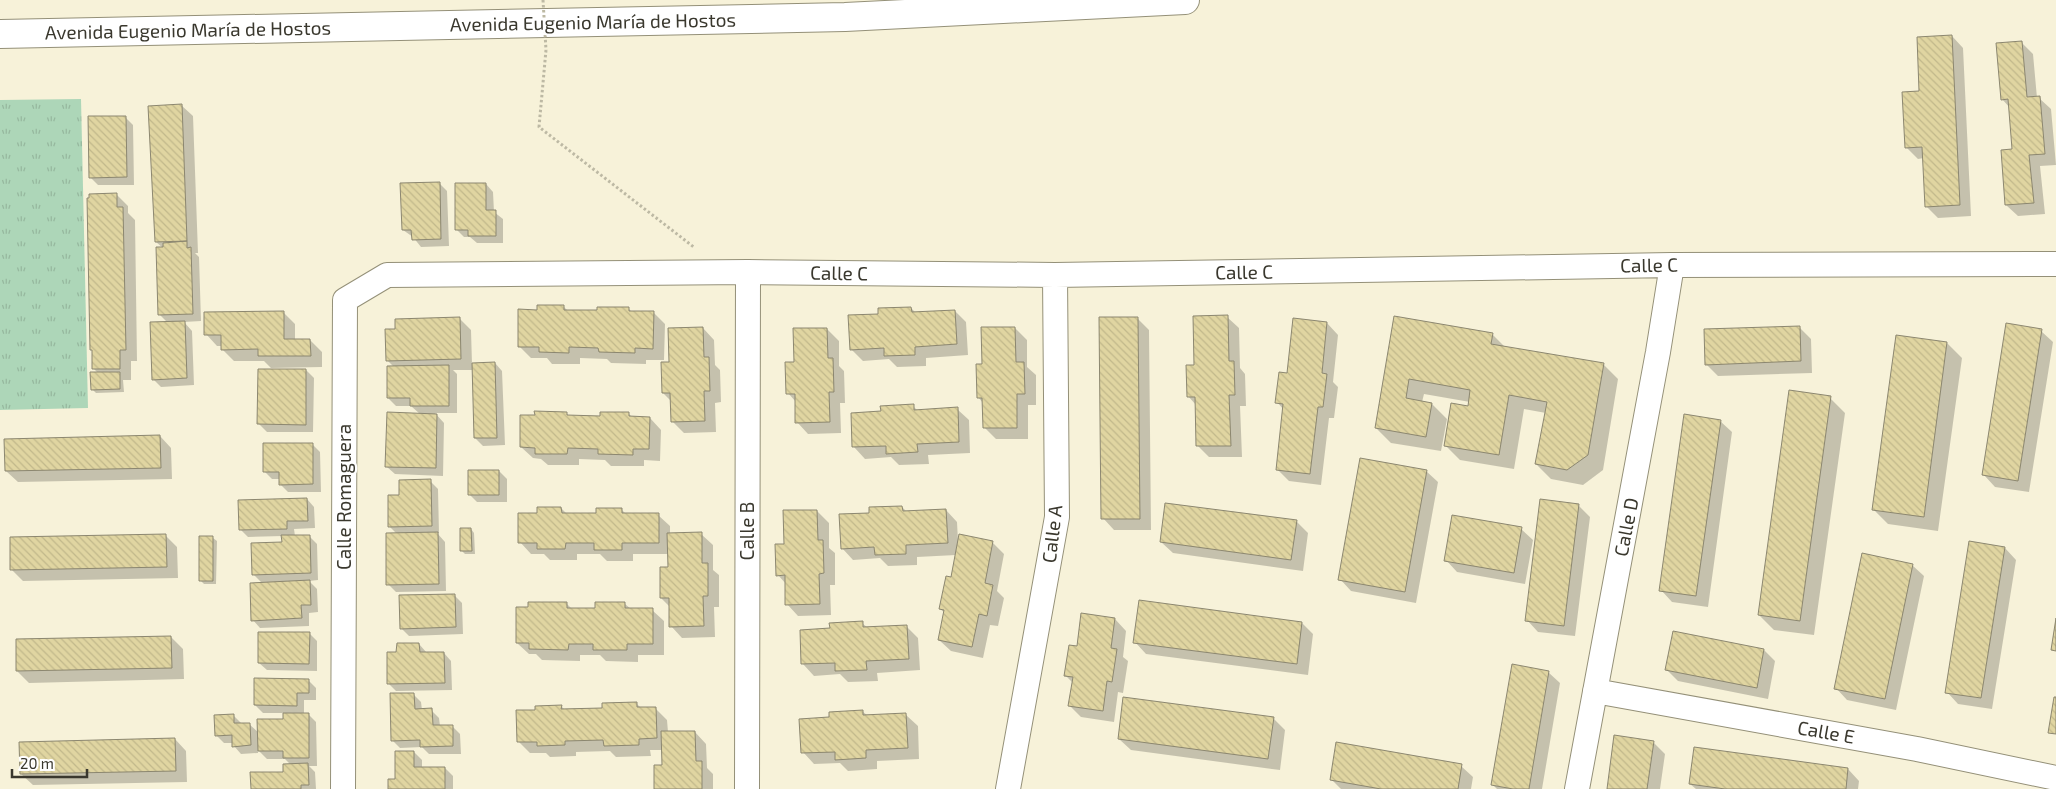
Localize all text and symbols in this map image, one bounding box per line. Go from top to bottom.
street label: Avenida Eugenio María de Hostos [450,8,736,35]
street label: Avenida Eugenio María de Hostos [45,16,331,43]
street label: Calle C [1620,252,1678,277]
street label: Calle C [1215,259,1273,284]
street label: Calle C [810,260,868,285]
street label: Calle Romaguera [332,424,355,570]
street label: Calle D [1609,495,1642,558]
street label: Calle B [735,502,758,560]
street label: Calle A [1037,503,1066,564]
street label: Calle E [1796,715,1856,748]
scale bar [12,746,88,778]
text: 20 m [20,754,54,772]

